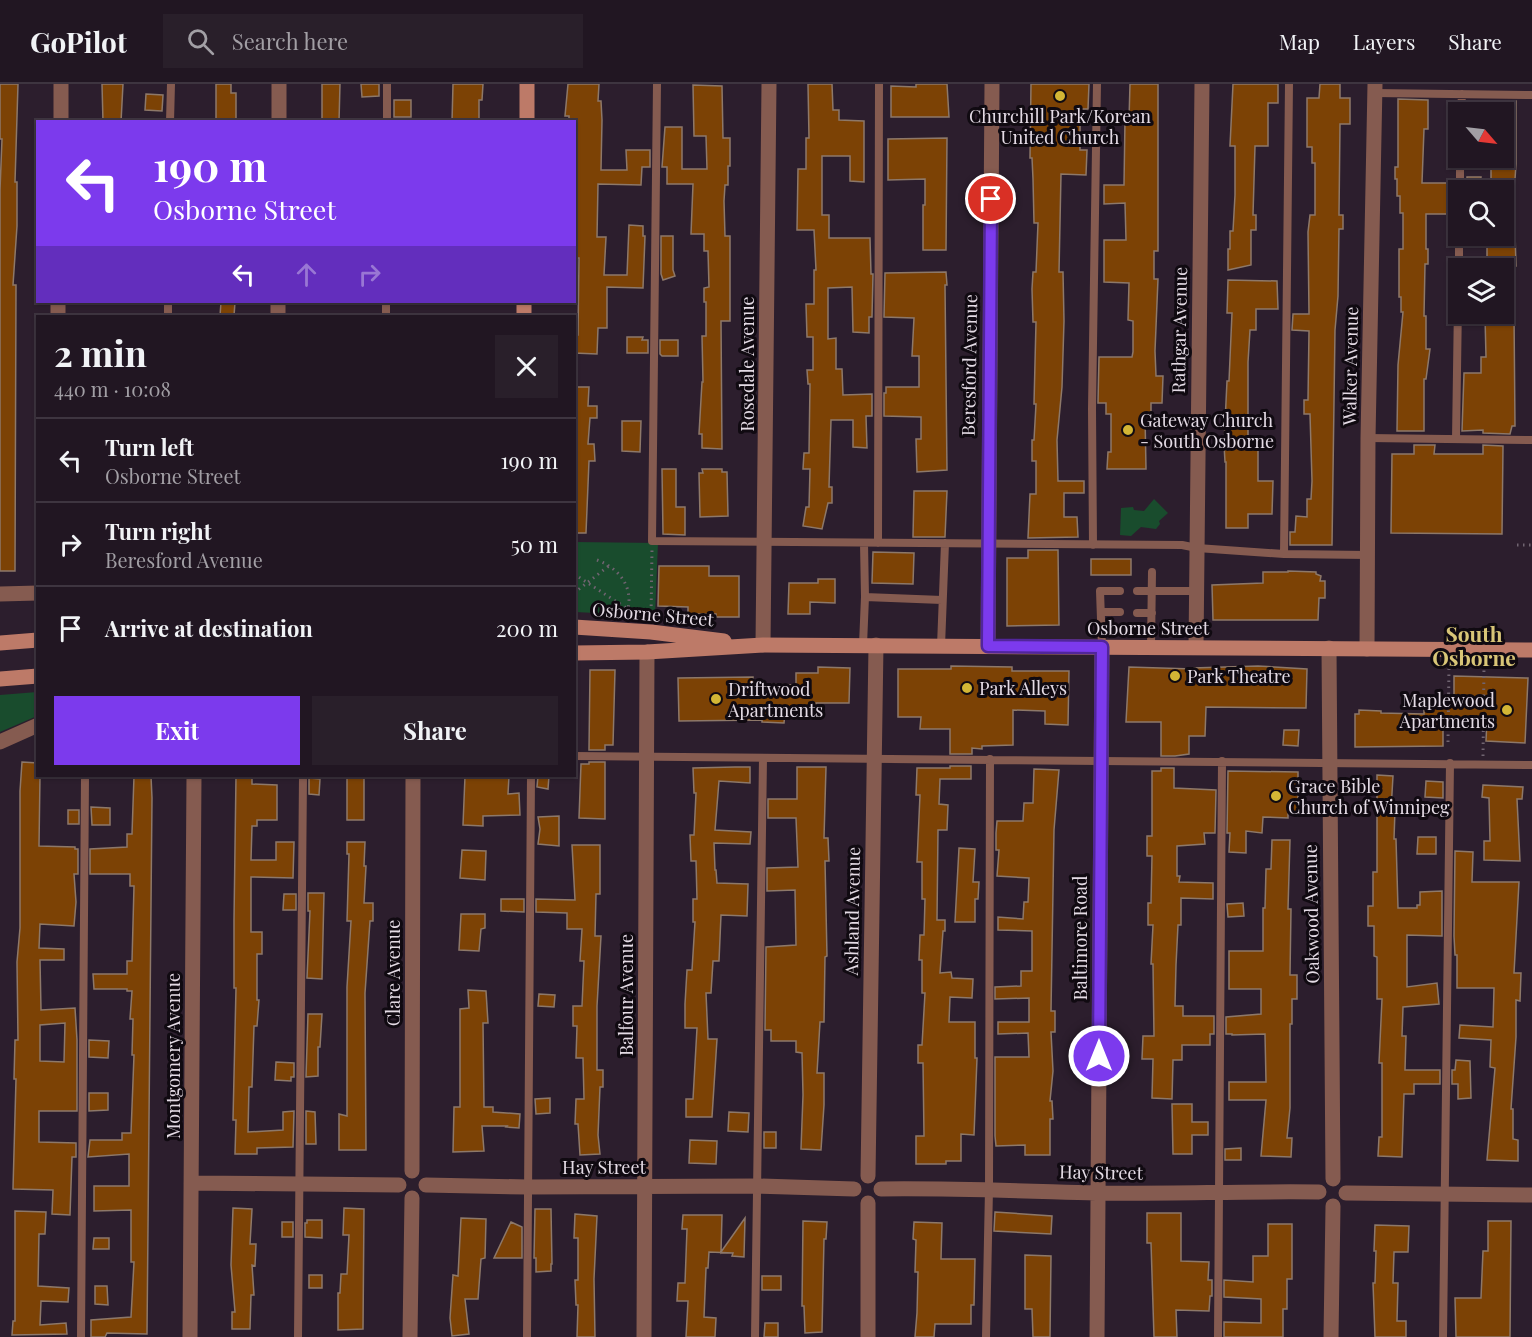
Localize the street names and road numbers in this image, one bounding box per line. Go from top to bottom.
street label: Rathgar Avenue [1166,267,1192,393]
street label: Beresford Avenue [956,294,982,436]
street label: Rosedale Avenue [735,296,759,432]
street label: Walker Avenue [1337,306,1363,427]
street label: Osborne Street [591,597,715,631]
street label: Osborne Street [1087,616,1210,640]
street label: Oakwood Avenue [1298,844,1324,984]
street label: Ashland Avenue [839,847,865,976]
street label: Baltimore Road [1068,875,1092,1001]
street label: Clare Avenue [381,920,405,1026]
street label: Balfour Avenue [614,934,638,1056]
street label: Montgomery Avenue [161,973,185,1139]
street label: Hay Street [562,1155,647,1179]
street label: Hay Street [1059,1159,1144,1185]

